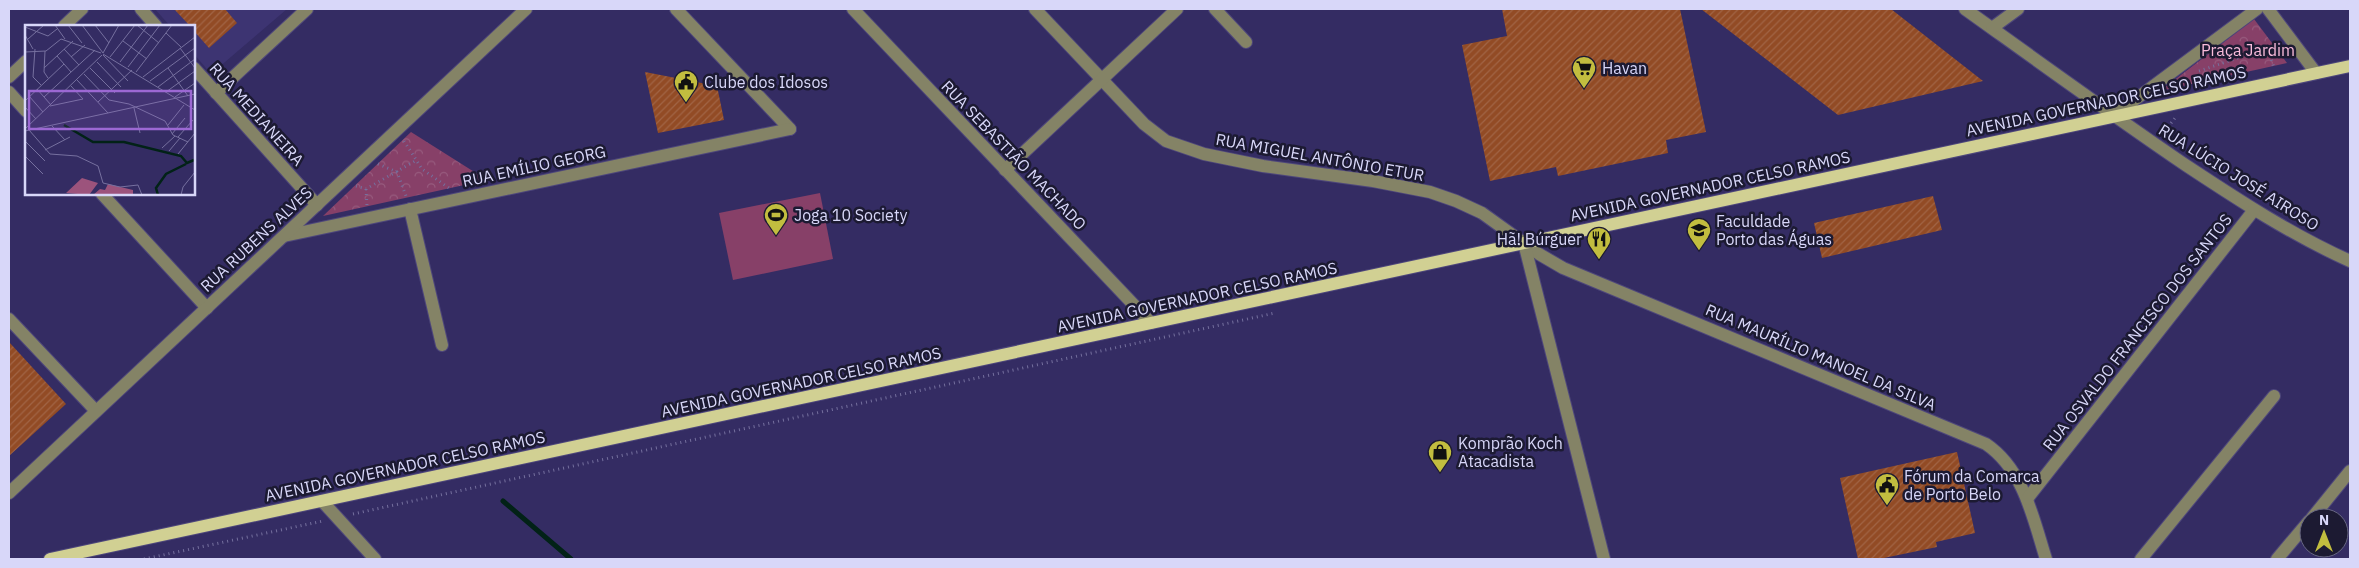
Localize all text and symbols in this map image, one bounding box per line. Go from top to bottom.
inset map [25,25,195,195]
park label: Praça Jardim [2201,40,2295,60]
supermarket icon: Havan [1571,55,1597,89]
street label: RUA MEDIANEIRA [205,58,309,170]
place label: Havan [1602,58,1647,78]
street label: AVENIDA GOVERNADOR CELSO RAMOS [1964,61,2248,141]
public building icon: Clube dos Idosos [673,69,699,103]
place label: Clube dos Idosos [704,72,828,92]
street label: RUA SEBASTIÃO MACHADO [937,76,1091,234]
street label: RUA LÚCIO JOSÉ AIROSO [2155,119,2323,235]
street label: RUA MIGUEL ANTÔNIO ETUR [1214,129,1426,185]
street label: RUA EMÍLIO GEORG [460,140,607,191]
street label: AVENIDA GOVERNADOR CELSO RAMOS [1568,146,1852,226]
street label: RUA RUBENS ALVES [196,182,316,296]
sports icon: Joga 10 Society [763,202,789,236]
place label: Joga 10 Society [794,205,908,225]
street label: RUA OSVALDO FRANCISCO DOS SANTOS [2038,210,2236,454]
place label: Faculdade Porto das Águas [1716,211,1832,249]
school or university icon: Faculdade Porto das Águas [1686,217,1712,251]
restaurant icon: Hã! Búrguer [1586,226,1612,260]
place label: Hã! Búrguer [1497,229,1582,249]
street label: AVENIDA GOVERNADOR CELSO RAMOS [1055,257,1339,337]
street label: RUA MAURÍLIO MANOEL DA SILVA [1703,298,1940,415]
street label: AVENIDA GOVERNADOR CELSO RAMOS [659,342,943,422]
street label: AVENIDA GOVERNADOR CELSO RAMOS [263,426,547,506]
place label: Komprão Koch Atacadista [1458,433,1563,471]
shop icon: Komprão Koch Atacadista [1427,439,1453,473]
place label: Fórum da Comarca de Porto Belo [1904,466,2040,504]
public building icon: Fórum da Comarca de Porto Belo [1874,472,1900,506]
north arrow [2299,508,2349,558]
text: N [2319,511,2329,529]

